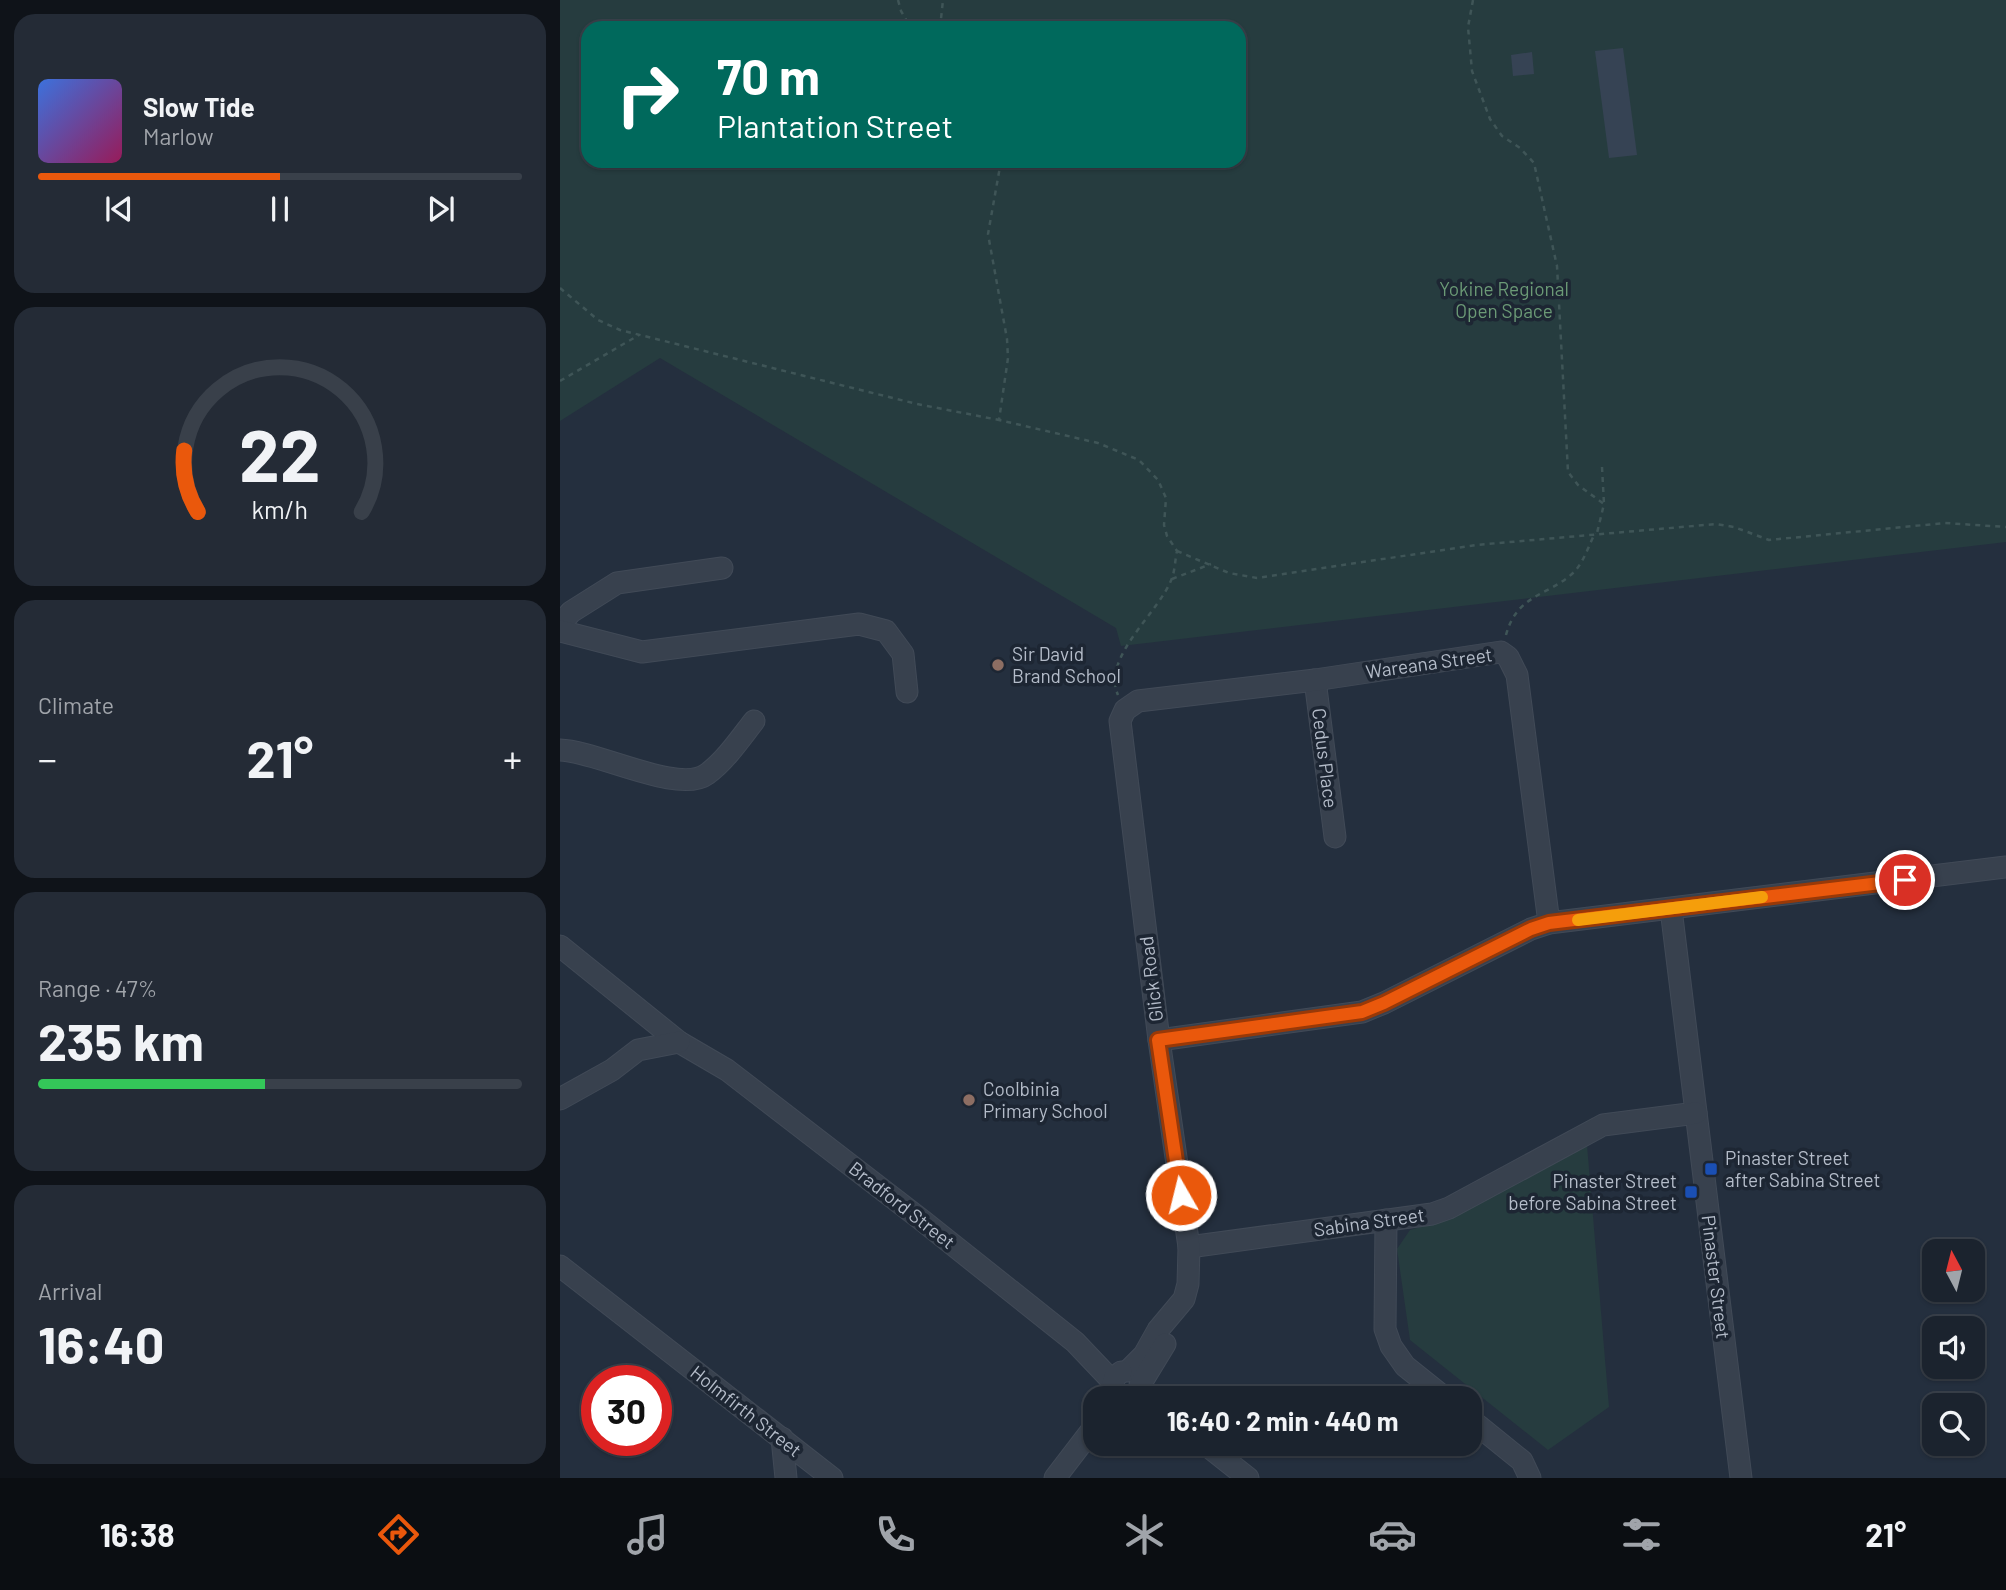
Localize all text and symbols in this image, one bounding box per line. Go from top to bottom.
text: 70 m [717,46,820,105]
icon: right [602,49,693,140]
text: Slow Tide [143,91,255,122]
text: Plantation Street [717,106,953,144]
text: Marlow [143,122,214,150]
icon: previous [100,190,138,228]
icon: pause [261,190,299,228]
icon: next [422,190,460,228]
park label: Yokine Regional Open Space [1439,277,1569,322]
text: 22 [239,410,321,498]
text: km/h [252,494,308,524]
place label: Sir David Brand School [1012,642,1121,687]
street label: Wareana Street [1364,642,1494,683]
marker: Sir David Brand School [990,657,1006,673]
text: Climate [38,691,114,719]
street label: Cedus Place [1308,707,1343,809]
text: 21° [247,726,313,788]
text: − [38,735,57,781]
text: + [503,735,522,781]
pin [1875,850,1935,910]
icon: arrive [1886,861,1924,899]
street label: Glick Road [1134,935,1167,1023]
text: Range · 47% [38,974,157,1002]
text: 235 km [38,1009,204,1071]
place label: Coolbinia Primary School [983,1077,1108,1122]
marker: Coolbinia Primary School [961,1092,977,1108]
place label: Pinaster Street after Sabina Street [1725,1146,1880,1191]
street label: Bradford Street [845,1156,960,1253]
position arrow [1144,1158,1218,1232]
marker: Pinaster Street after Sabina Street [1703,1161,1719,1177]
place label: Pinaster Street before Sabina Street [1508,1169,1677,1214]
marker: Pinaster Street before Sabina Street [1683,1184,1699,1200]
street label: Sabina Street [1312,1202,1426,1241]
street label: Pinaster Street [1697,1214,1735,1340]
north arrow [1922,1239,1984,1302]
map controls [1922,1239,1985,1456]
text: Arrival [38,1277,102,1305]
text: 16:40 [38,1312,164,1374]
button: sound [1922,1316,1985,1379]
street label: Holmfirth Street [686,1360,806,1461]
speed limit sign: 30 [581,1365,672,1456]
button: search [1922,1393,1985,1456]
text: 16:40 · 2 min · 440 m [1167,1405,1398,1436]
icon: directions [374,1510,423,1559]
icon: music [623,1510,672,1559]
icon: phone [871,1510,920,1559]
icon: climate [1120,1510,1169,1559]
icon: car [1368,1510,1417,1559]
icon: filters [1617,1510,1666,1559]
text: 16:38 [100,1515,175,1553]
text: 21° [1865,1515,1906,1553]

